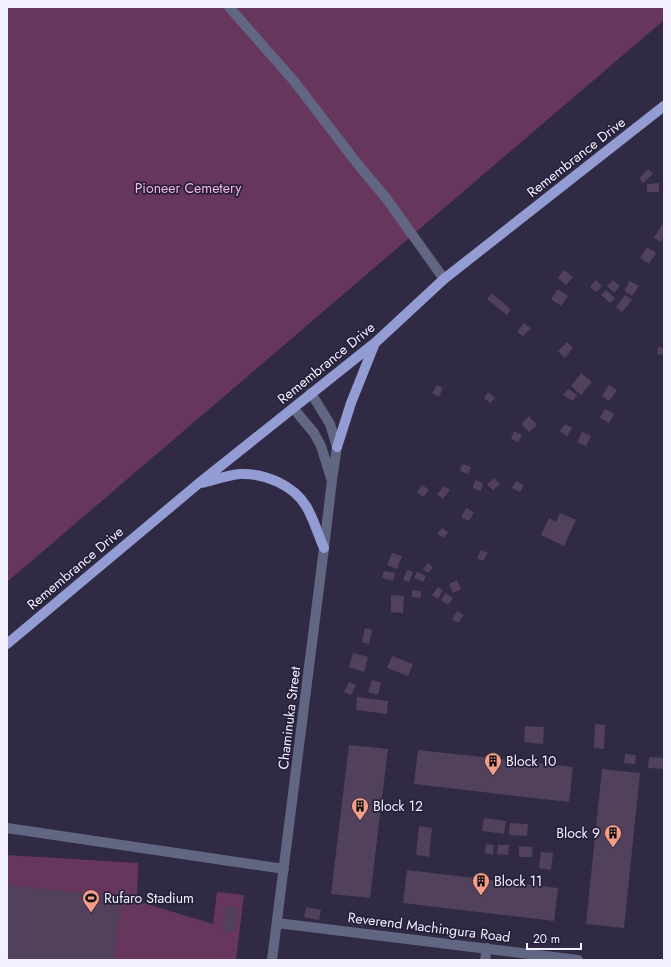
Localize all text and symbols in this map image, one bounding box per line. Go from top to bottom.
street label: Remembrance Drive [522,112,630,202]
park label: Pioneer Cemetery [135,178,242,198]
street label: Remembrance Drive [273,317,379,409]
street label: Remembrance Drive [23,522,127,614]
street label: Chaminuka Street [273,665,305,771]
building icon: Block 10 [483,751,503,776]
place label: Block 10 [506,751,556,771]
building icon: Block 12 [350,796,370,821]
place label: Block 12 [373,796,423,816]
place label: Block 9 [556,823,600,843]
building icon: Block 9 [603,823,623,848]
building icon: Block 11 [471,871,491,896]
place label: Block 11 [494,871,542,891]
sports icon: Rufaro Stadium [81,888,101,913]
place label: Rufaro Stadium [104,888,194,908]
street label: Reverend Machingura Road [347,907,511,947]
scale bar [527,925,581,951]
text: 20 m [533,930,560,948]

